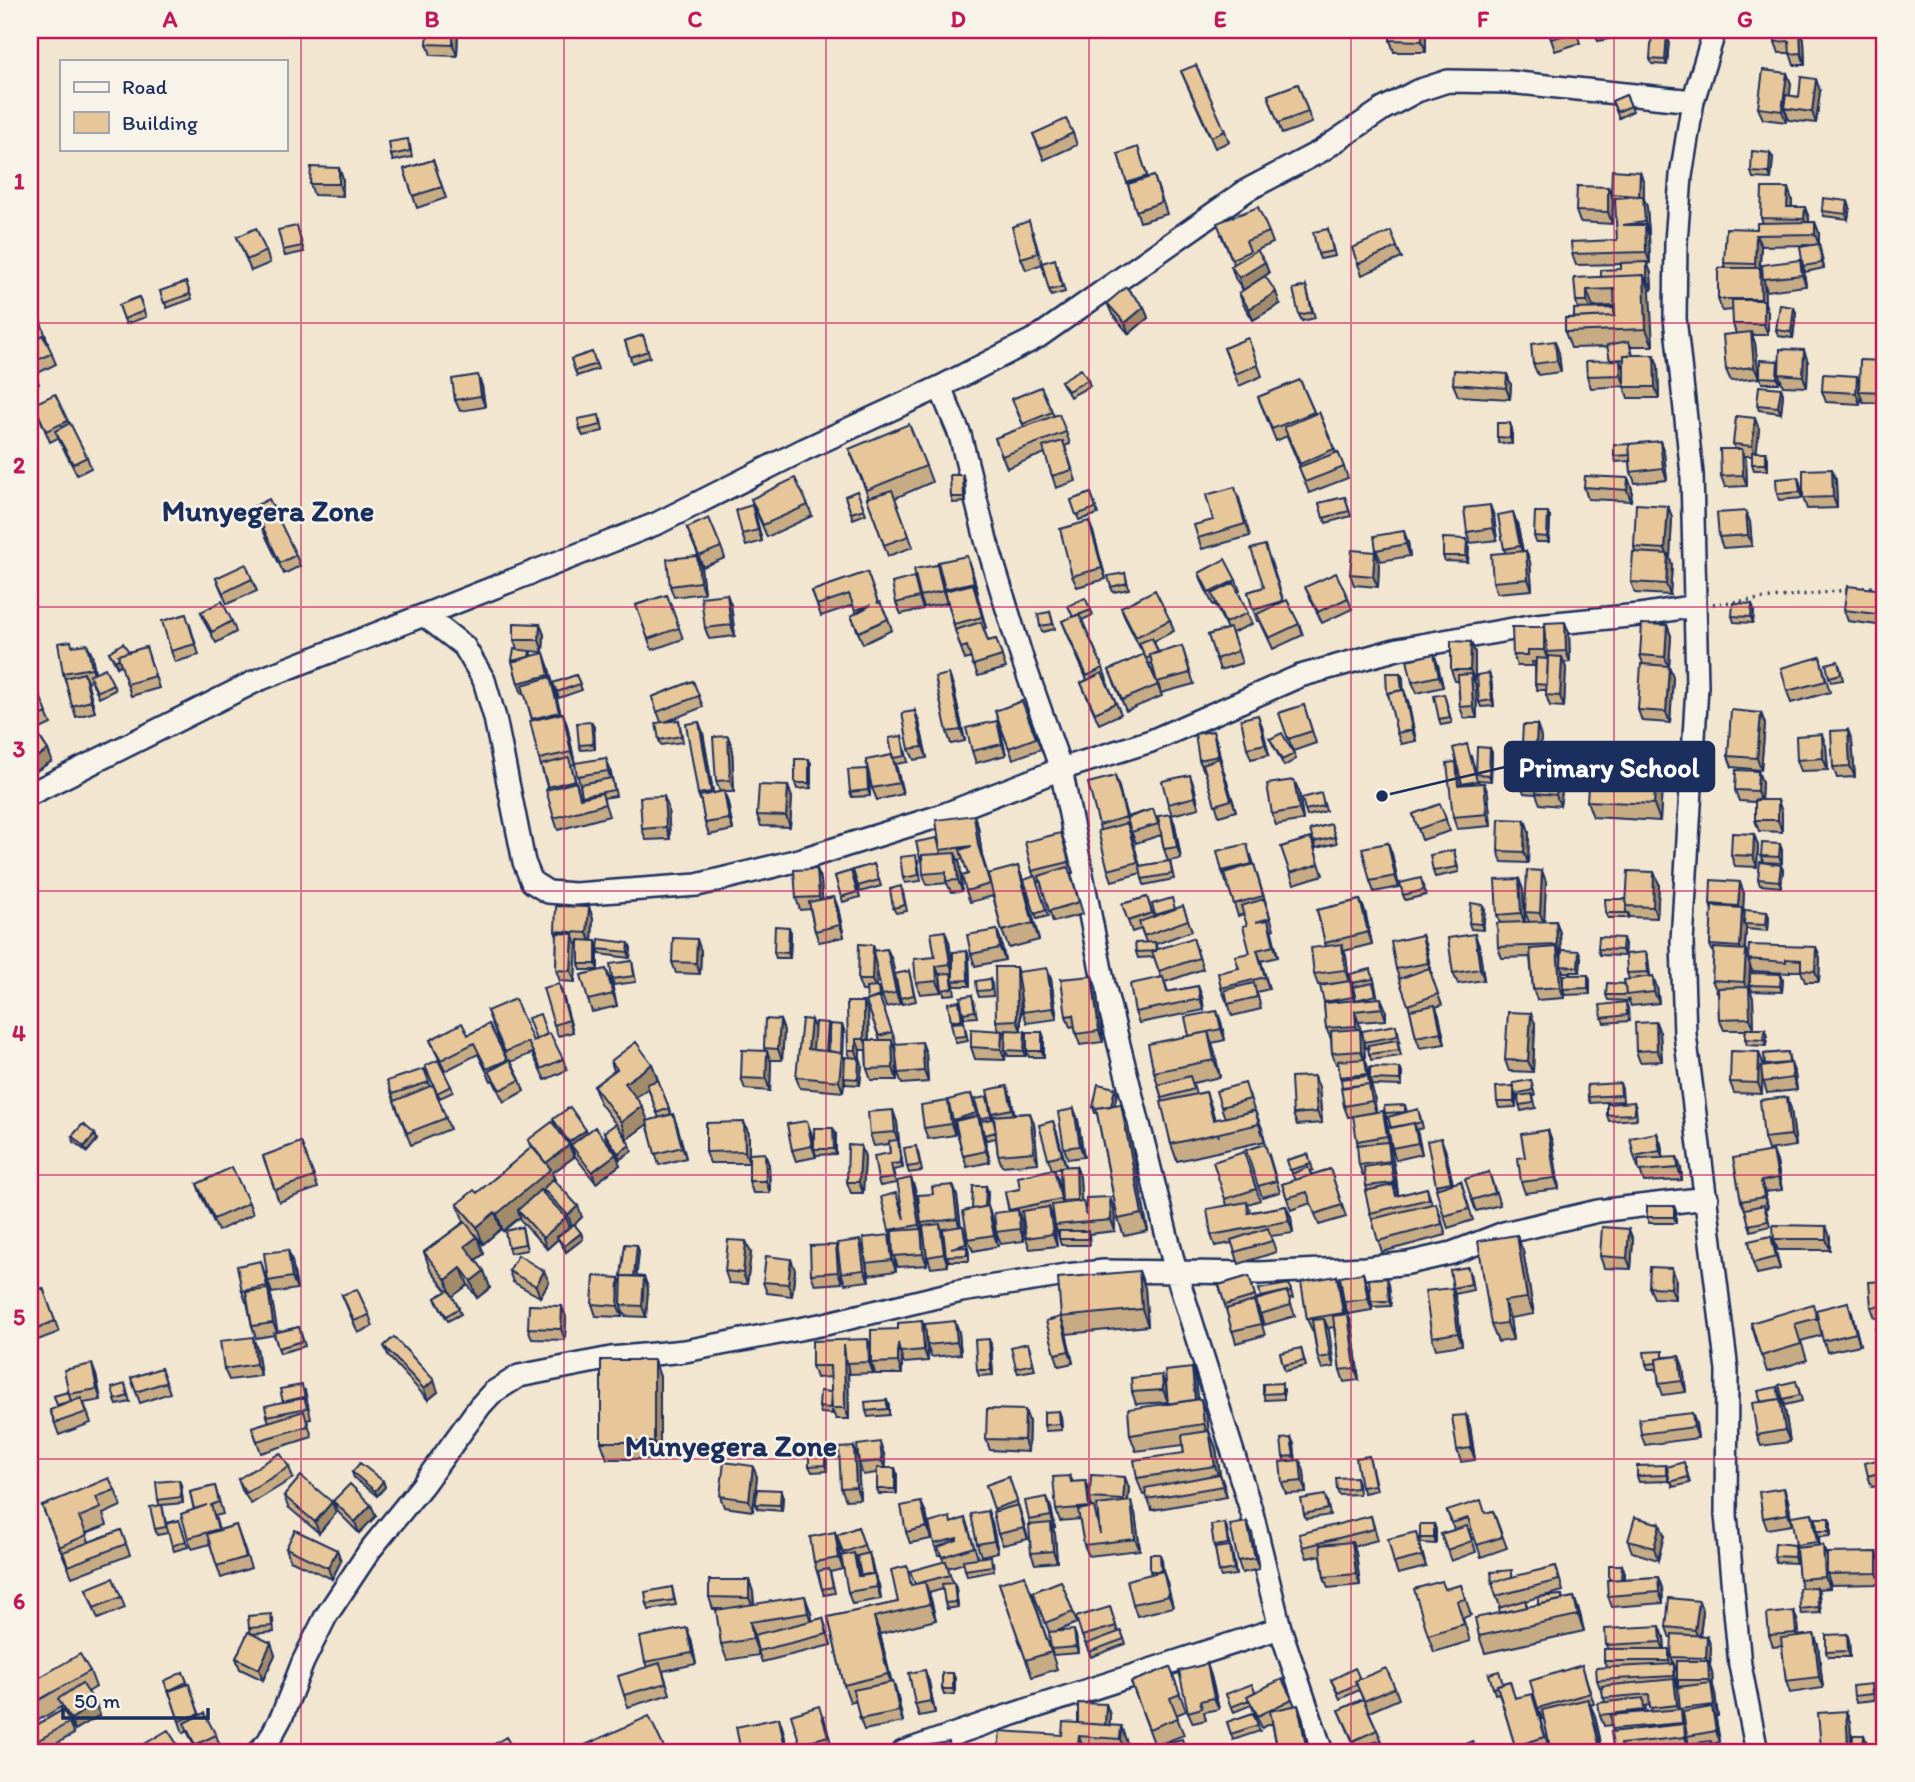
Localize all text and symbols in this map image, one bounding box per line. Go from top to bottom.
text: A [162,5,178,33]
text: B [425,5,440,33]
text: C [688,5,703,33]
text: D [950,5,966,33]
text: E [1214,5,1227,33]
text: F [1477,5,1490,33]
text: G [1737,5,1753,33]
legend [60,60,287,150]
text: Road [122,74,168,99]
text: Building [122,110,198,135]
text: 1 [14,167,25,195]
text: 2 [13,451,26,479]
district label: Munyegera Zone [162,492,374,529]
text: 3 [13,735,26,763]
callout: Primary School [1505,742,1714,791]
text: Primary School [1519,750,1700,784]
text: 4 [12,1019,26,1047]
text: 5 [13,1303,25,1331]
district label: Munyegera Zone [625,1427,837,1464]
text: 6 [13,1587,25,1615]
scale bar [63,1677,208,1721]
text: 50 m [74,1688,121,1713]

